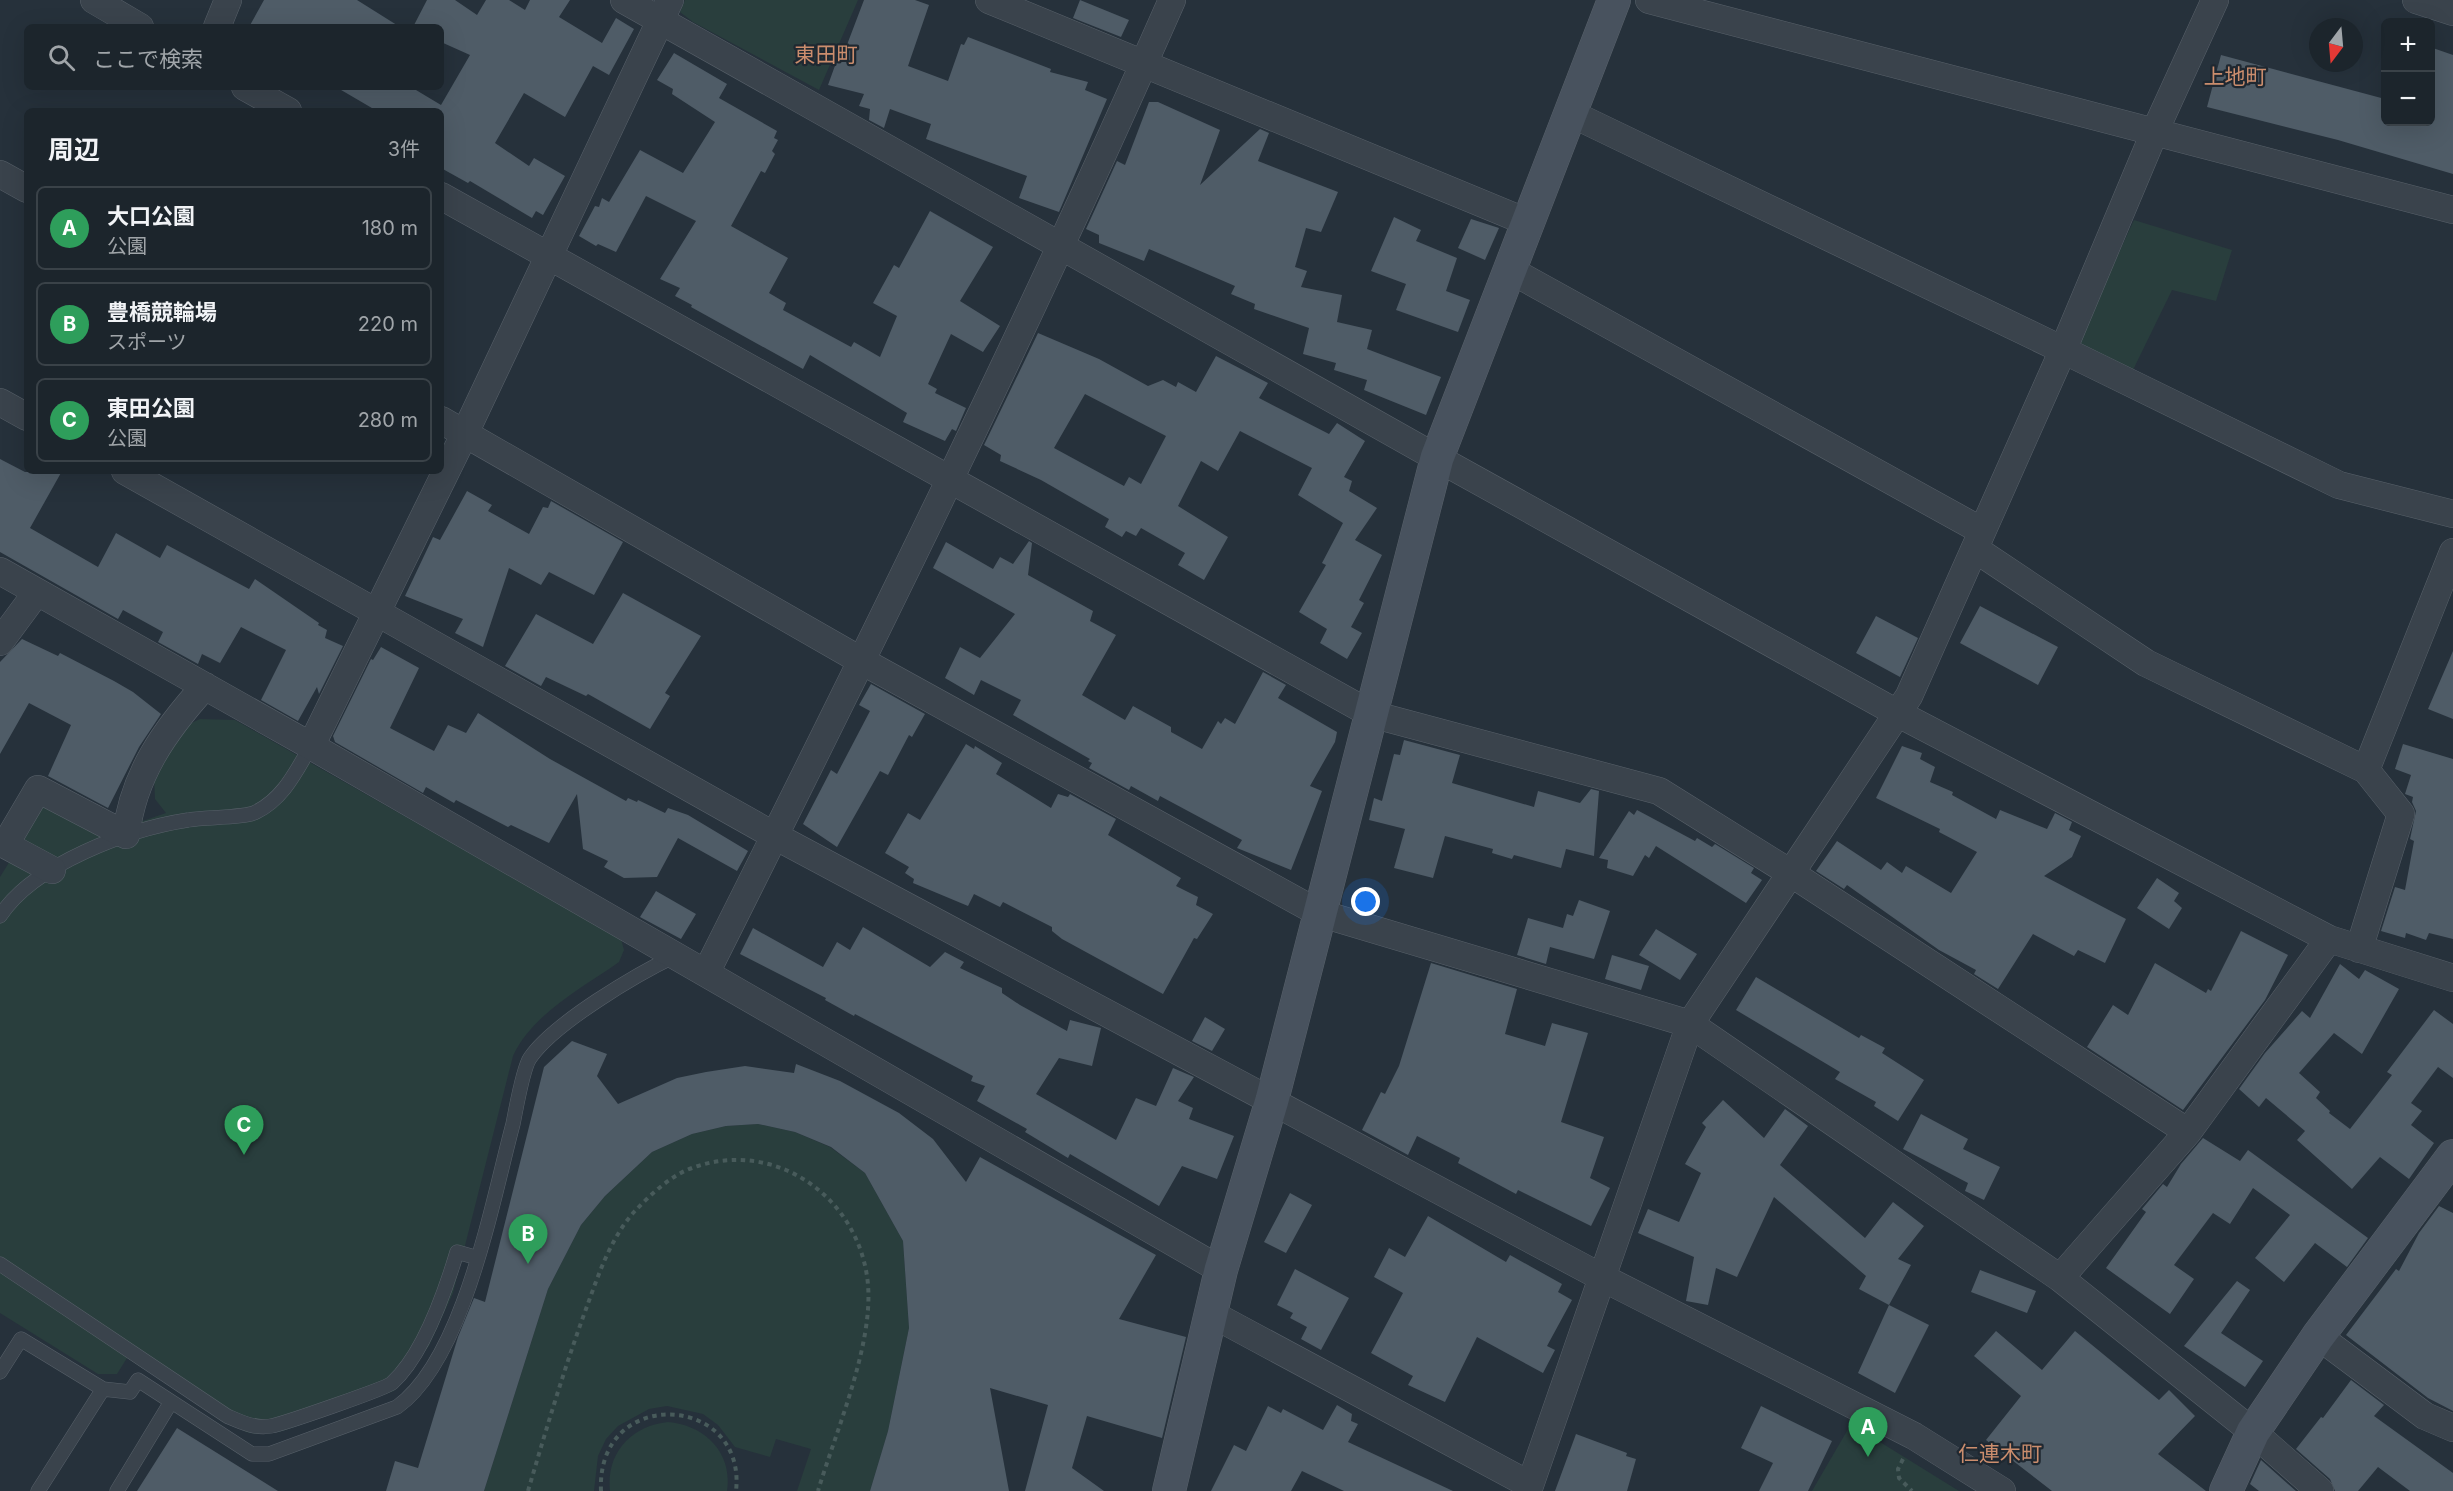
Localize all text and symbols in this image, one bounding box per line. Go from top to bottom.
north arrow [2309,18,2363,72]
map controls [2381,18,2435,126]
button: + [2381,18,2435,72]
search box [24,24,444,90]
icon: search [45,41,78,74]
district label: 東田町 [795,42,858,67]
text: ここで検索 [93,46,203,72]
district label: 上地町 [2204,64,2267,89]
button: − [2381,72,2435,126]
text: 周辺 [48,134,100,165]
text: 3件 [388,137,420,161]
text: 大口公園 [107,203,195,229]
text: A [62,216,77,240]
text: 180 m [362,216,418,240]
text: 公園 [107,234,147,258]
text: 豊橋競輪場 [107,299,217,325]
text: B [63,312,76,336]
text: 220 m [358,312,418,336]
text: スポーツ [107,330,187,354]
text: 東田公園 [107,395,195,421]
text: C [62,408,77,432]
text: 280 m [358,408,418,432]
text: 公園 [107,426,147,450]
your location [1351,887,1380,916]
pin: C [224,1106,264,1155]
pin: B [508,1214,548,1264]
pin: A [1848,1408,1888,1457]
district label: 仁連木町 [1958,1441,2042,1466]

